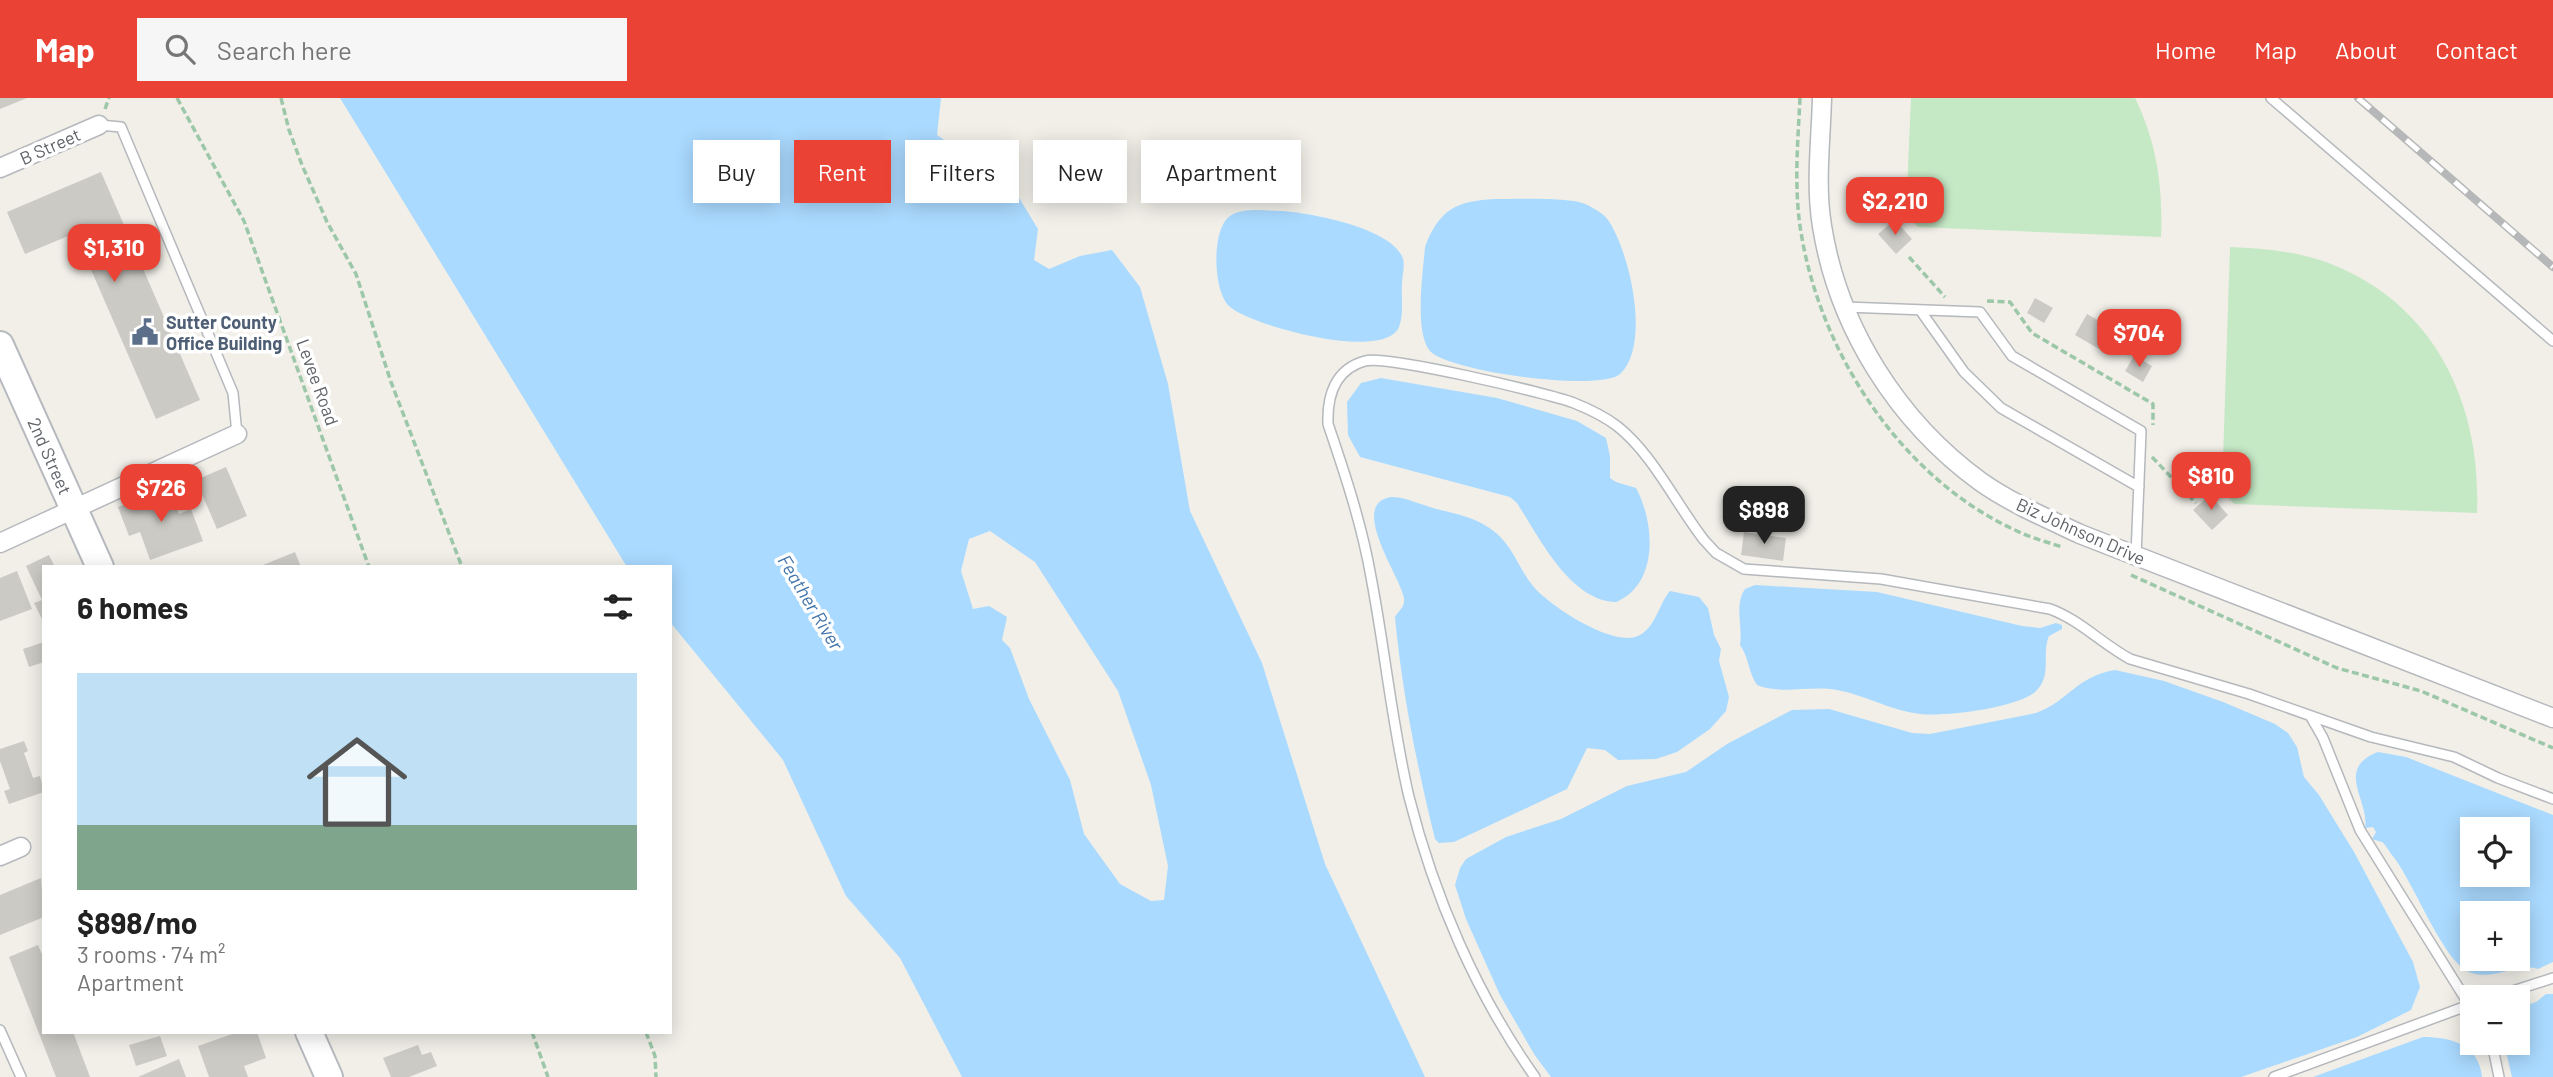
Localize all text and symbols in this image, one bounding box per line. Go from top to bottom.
search box [137,18,627,81]
text: Map [35,29,95,69]
icon: search [161,30,199,68]
text: Search here [217,34,352,65]
text: Home [2155,35,2216,64]
text: Map [2254,35,2297,64]
text: About [2335,35,2397,64]
text: Contact [2435,35,2518,64]
street label: B Street [16,123,84,169]
chip: Buy [693,140,780,203]
chip: Rent [794,140,891,203]
chip: Filters [905,140,1019,203]
chip: New [1033,140,1127,203]
chip: Apartment [1141,140,1301,203]
pin: $2,210 [1838,178,1952,237]
text: $2,210 [1862,186,1928,214]
pin: $1,310 [57,225,171,284]
text: $1,310 [84,233,145,261]
pin: $704 [2098,310,2180,369]
place label: Sutter County Office Building [166,311,282,354]
public building icon: Sutter County Office Building [130,317,160,347]
text: $704 [2113,318,2165,346]
street label: Levee Road [292,336,344,428]
street label: 2nd Street [23,414,77,498]
pin: $810 [2170,452,2252,512]
text: $810 [2188,461,2234,489]
pin: $726 [120,464,202,524]
text: $726 [136,473,186,501]
pin: $898 [1723,486,1805,546]
street label: Biz Johnson Drive [2013,493,2149,569]
text: $898 [1739,495,1789,523]
water label: Feather River [774,550,849,655]
icon: filters [599,588,637,626]
text: 6 homes [77,589,188,625]
icon: home [294,719,420,845]
map controls [2460,817,2530,1055]
button: locate [2460,817,2530,887]
button: + [2460,901,2530,971]
text: $898/mo [77,904,198,940]
text: 3 rooms · 74 m² [77,940,226,968]
text: Apartment [77,968,184,996]
button: − [2460,985,2530,1055]

